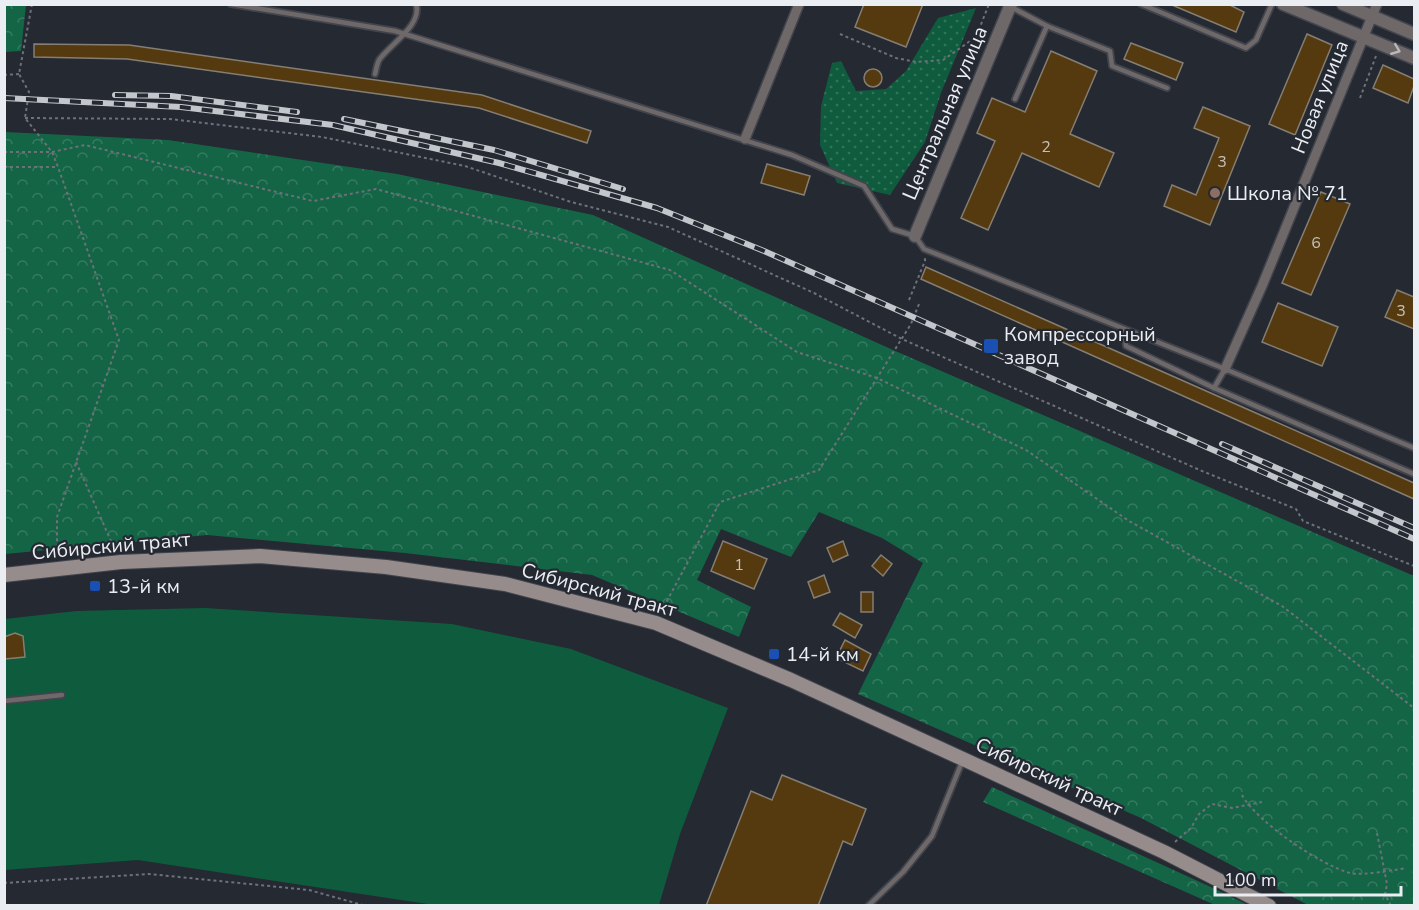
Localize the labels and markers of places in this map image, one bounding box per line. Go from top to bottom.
place label: Школа № 71 [1227,180,1348,207]
marker: Школа № 71 [1208,186,1222,200]
place label: Компрессорный завод [1004,321,1156,371]
marker: Компрессорный завод [982,337,1000,355]
place label: 13-й км [107,573,180,600]
marker: 13-й км [88,579,102,593]
place label: 14-й км [786,641,859,668]
marker: 14-й км [767,647,781,661]

